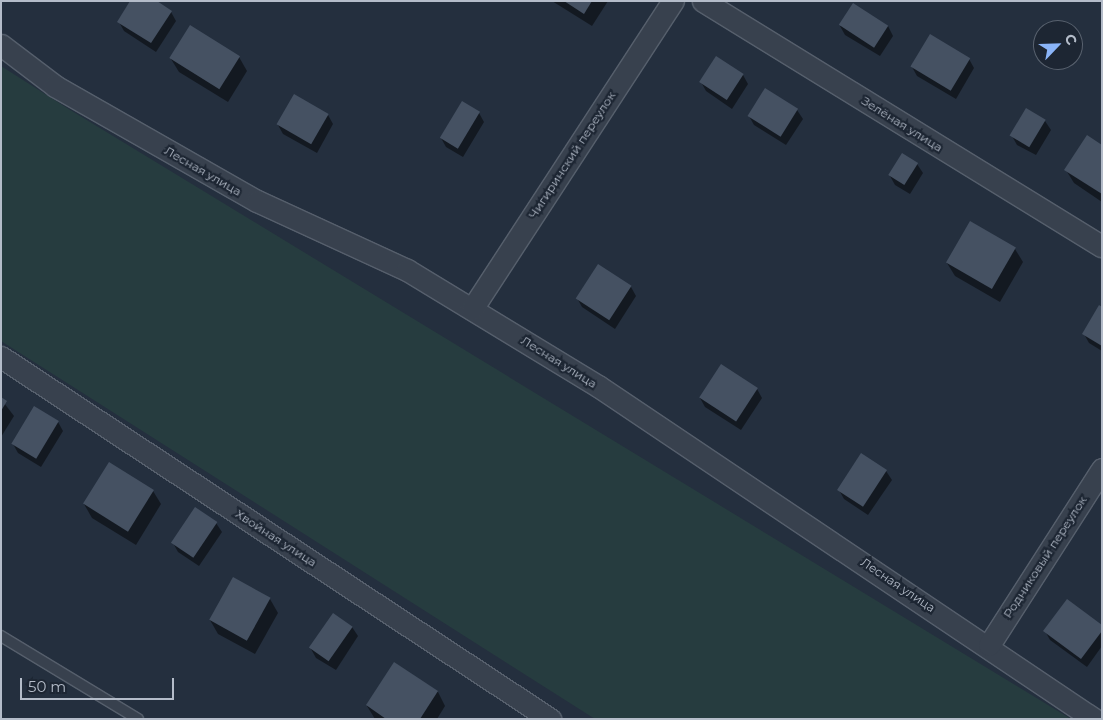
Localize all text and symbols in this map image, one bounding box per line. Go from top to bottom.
north arrow [1033,20,1083,70]
text: С [1060,31,1081,48]
street label: Чигиринский переулок [526,89,618,221]
street label: Зелёная улица [859,93,945,155]
street label: Лесная улица [162,143,244,199]
street label: Лесная улица [518,333,600,391]
street label: Родниковый переулок [1000,493,1090,621]
street label: Хвойная улица [233,506,319,570]
street label: Лесная улица [858,555,938,615]
scale bar [22,668,176,700]
text: 50 m [28,677,66,696]

